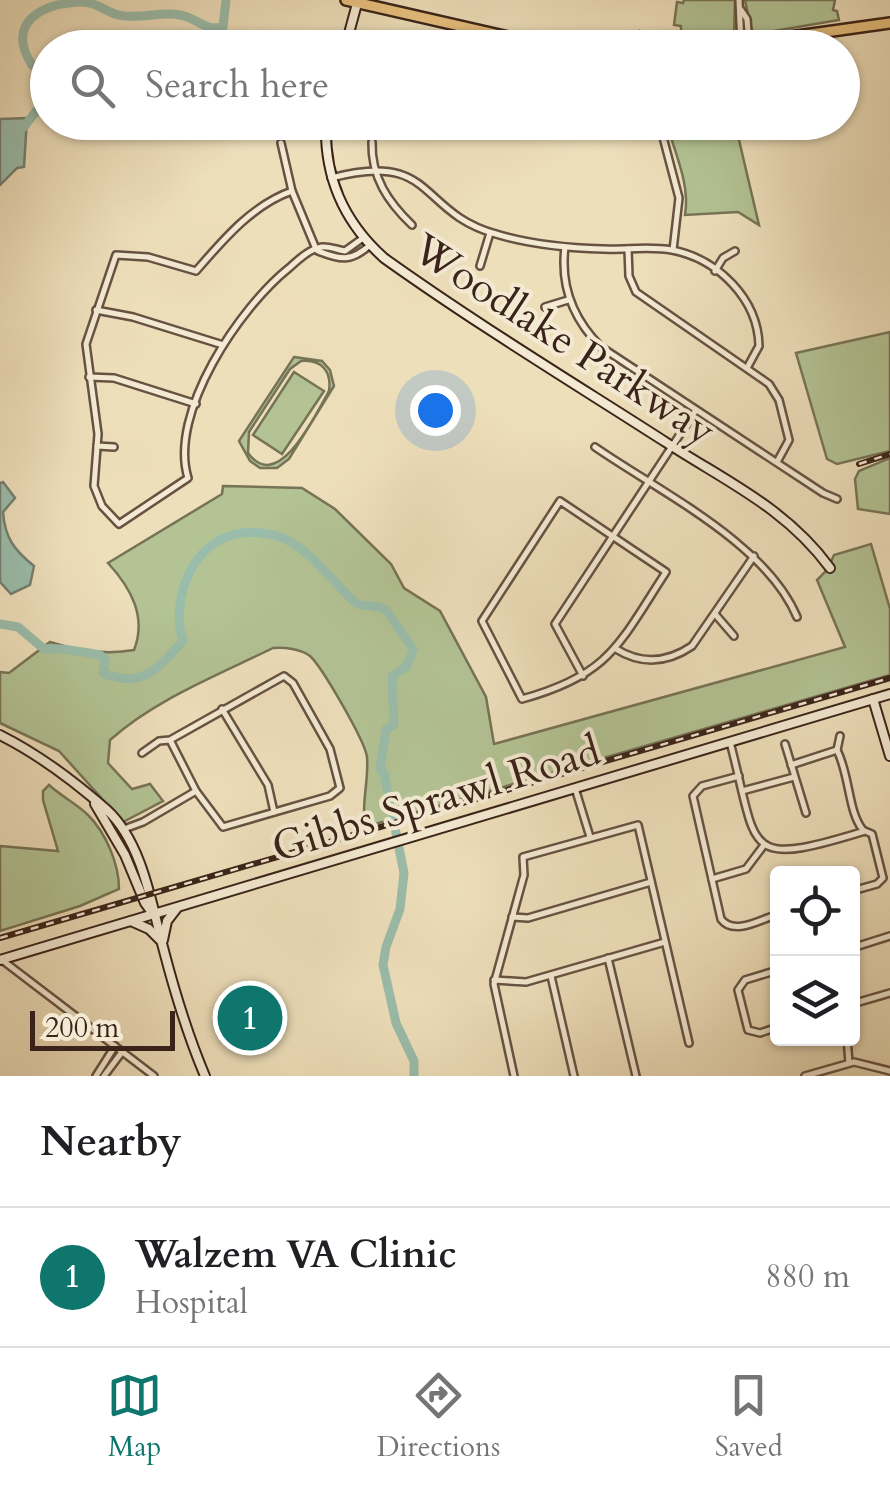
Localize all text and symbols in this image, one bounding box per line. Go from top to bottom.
search box [30,30,860,140]
icon: search [65,58,120,113]
text: Search here [145,59,329,111]
street label: Woodlake Parkway [401,220,727,459]
your location [410,385,461,436]
street label: Gibbs Sprawl Road [265,722,607,876]
map controls [770,866,860,1046]
button: locate [770,866,860,956]
button: layers [770,956,860,1046]
pin: 1 [218,980,282,1056]
scale bar [30,1006,175,1050]
text: 200 m [45,1009,119,1047]
text: Nearby [40,1113,182,1170]
text: Walzem VA Clinic [135,1229,457,1281]
text: 1 [64,1255,81,1299]
text: 880 m [765,1255,850,1299]
text: Hospital [135,1281,248,1325]
tab: Map [107,1368,162,1466]
tab: Directions [377,1368,500,1466]
tab: Saved [715,1368,783,1466]

